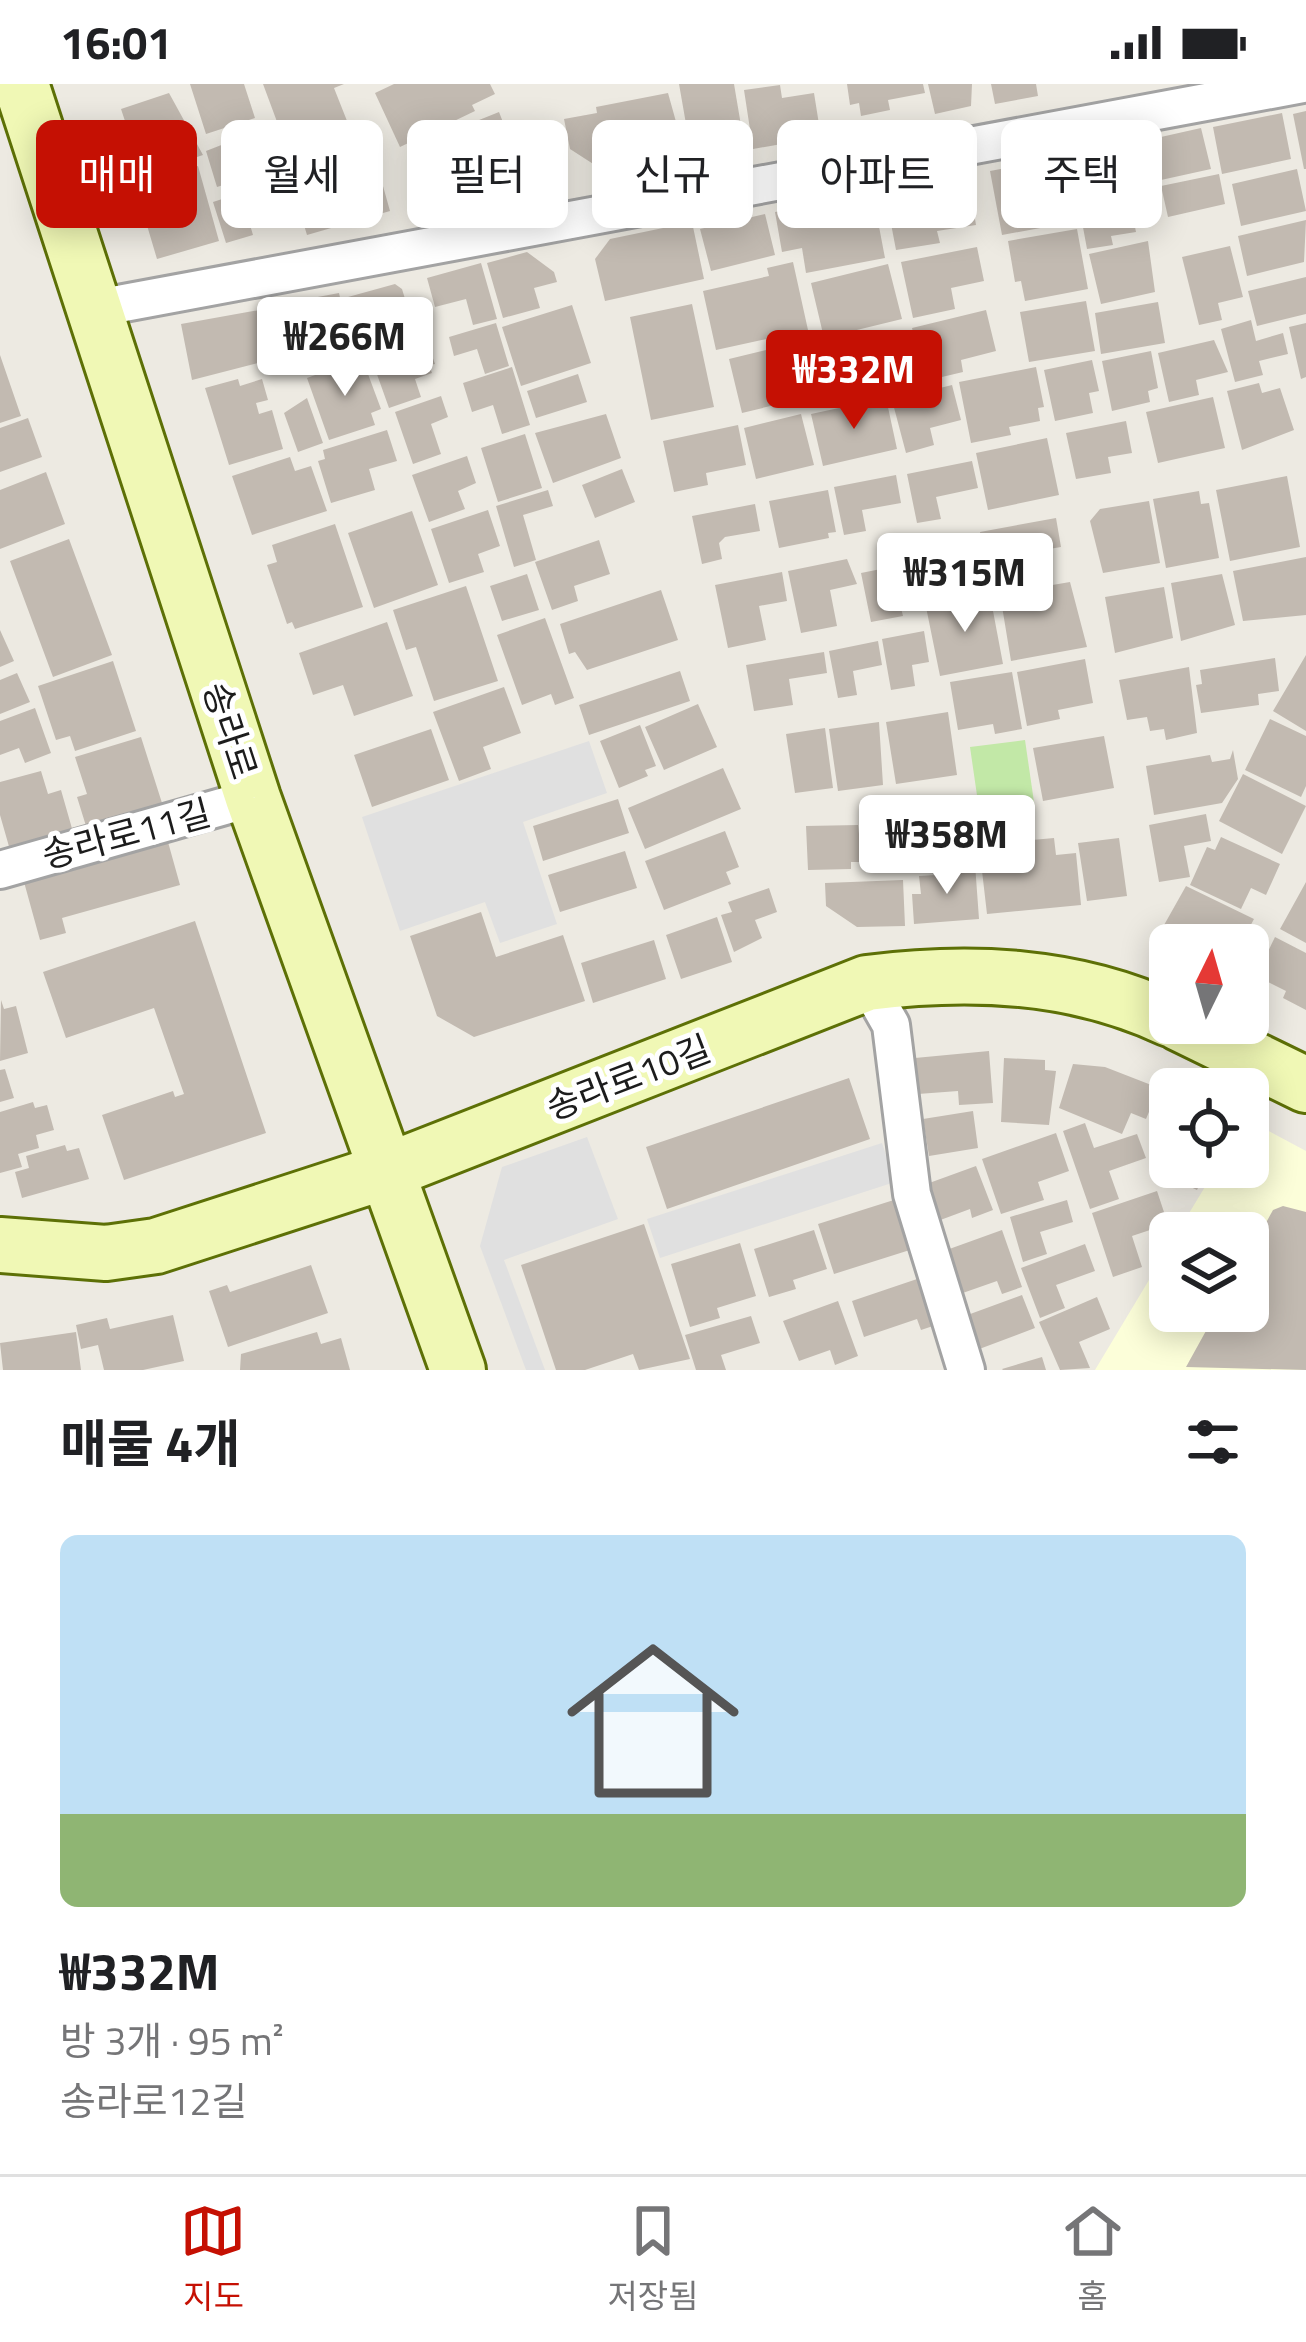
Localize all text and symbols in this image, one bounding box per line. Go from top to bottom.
text: 16:01 [60,8,172,76]
chip: 매매 [36,120,197,228]
chip: 월세 [221,120,383,228]
chip: 필터 [407,120,568,228]
chip: 신규 [592,120,753,228]
chip: 아파트 [777,120,977,228]
chip: 주택 [1001,120,1162,228]
pin: ₩266M [261,297,429,399]
text: ₩266M [284,306,406,365]
pin: ₩332M [770,330,938,432]
text: ₩332M [793,339,915,398]
pin: ₩315M [881,533,1049,635]
text: ₩315M [904,542,1026,601]
street label: 송라로 [189,674,273,786]
street label: 송라로11길 [35,784,217,882]
pin: ₩358M [863,795,1031,897]
text: ₩358M [886,804,1008,863]
north arrow [1149,924,1269,1044]
map controls [1149,924,1269,1332]
street label: 송라로10길 [537,1020,719,1134]
button: locate [1149,1068,1269,1188]
button: layers [1149,1212,1269,1332]
text: 매물 4개 [60,1404,241,1482]
icon: filters [1180,1409,1246,1475]
icon: home [545,1613,761,1829]
text: ₩332M [60,1932,220,2010]
text: 방 3개 · 95 m² [60,2011,284,2070]
text: 송라로12길 [60,2071,247,2130]
tab: 지도 [180,2198,246,2321]
tab: 저장됨 [607,2198,699,2321]
tab: 홈 [1060,2198,1126,2321]

